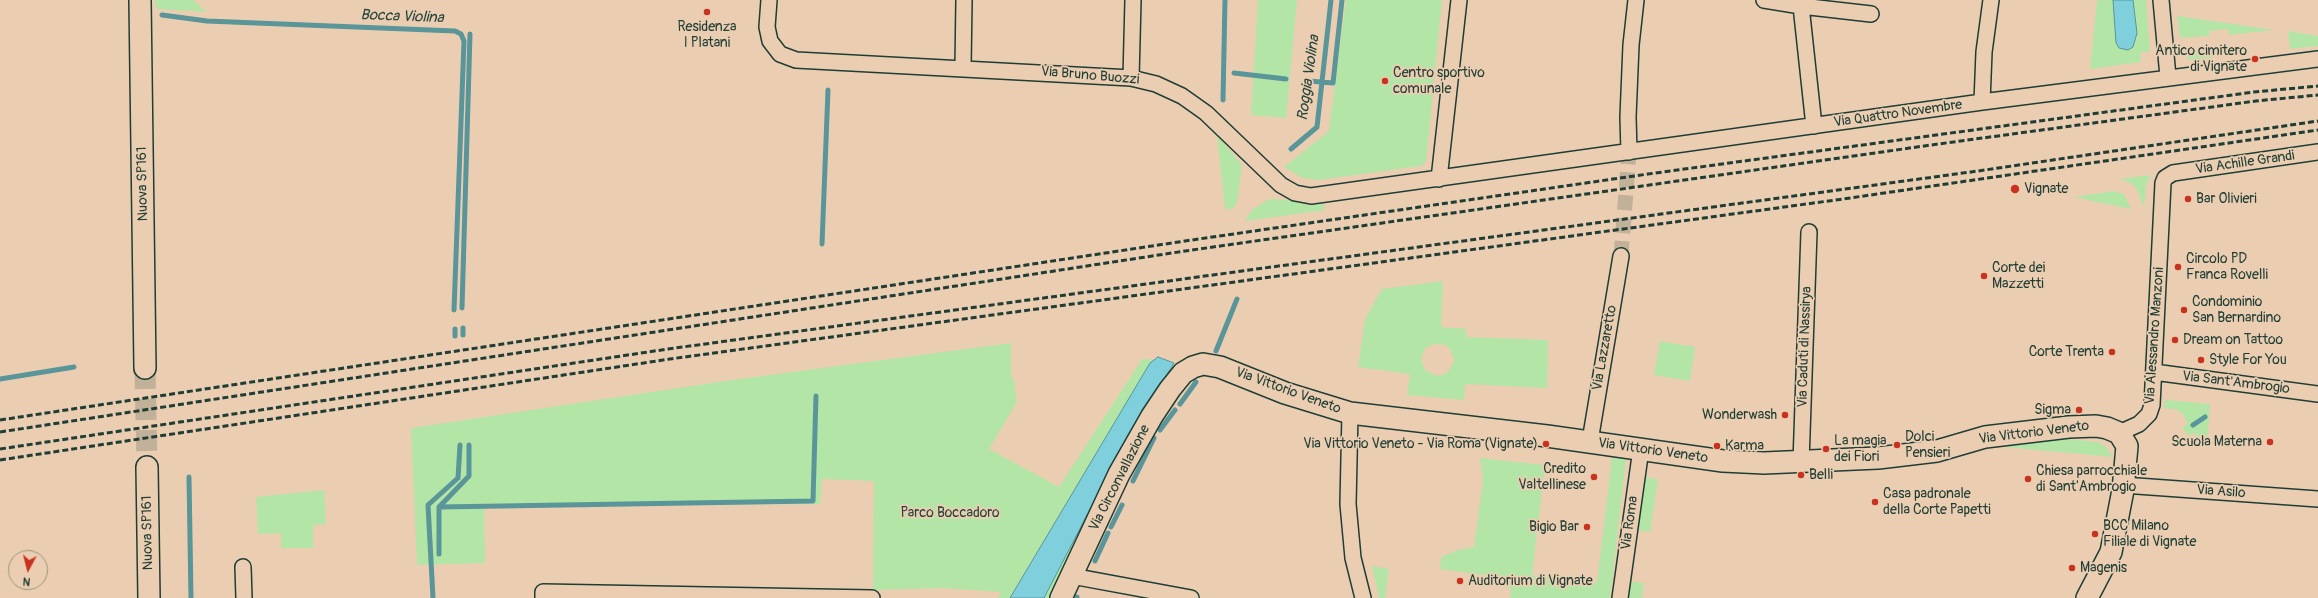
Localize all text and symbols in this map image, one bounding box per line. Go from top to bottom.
water label: Bocca Violina [360,7,444,27]
marker: Residenza I Platani [702,7,712,17]
place label: Residenza I Platani [677,19,737,52]
water label: Roggia Violina [1294,34,1324,122]
place label: Antico cimitero di Vignate [2155,43,2247,76]
marker: Antico cimitero di Vignate [2250,54,2260,64]
street label: Via Bruno Buozzi [1040,63,1140,89]
place label: Centro sportivo comunale [1393,65,1485,98]
marker: Centro sportivo comunale [1380,76,1390,86]
street label: Via Quattro Novembre [1833,97,1963,131]
street label: Nuova SP161 [134,146,152,222]
street label: Via Achille Grandi [2194,148,2296,178]
place label: Vignate [2024,181,2068,197]
marker: Vignate [2009,183,2021,195]
place label: Bar Olivieri [2196,191,2257,207]
marker: Bar Olivieri [2183,194,2193,204]
place label: Circolo PD Franca Rovelli [2186,251,2268,284]
place label: Corte dei Mazzetti [1992,260,2045,292]
marker: Circolo PD Franca Rovelli [2173,262,2183,272]
street label: Via Alessandro Manzoni [2142,267,2168,405]
marker: Corte dei Mazzetti [1979,271,1989,281]
street label: Via Caduti di Nassirya [1794,286,1816,408]
place label: Condominio San Bernardino [2192,294,2281,326]
street label: Via Lazzaretto [1589,304,1621,392]
marker: Condominio San Bernardino [2179,305,2189,315]
place label: Dream on Tattoo [2183,332,2283,348]
marker: Dream on Tattoo [2170,335,2180,345]
place label: Corte Trenta [2029,344,2104,360]
marker: Corte Trenta [2107,347,2117,357]
place label: Style For You [2209,352,2287,368]
marker: Style For You [2196,355,2206,365]
street label: Via Vittorio Veneto [1233,364,1343,418]
street label: Via Sant'Ambrogio [2181,368,2291,398]
place label: Sigma [2034,402,2071,418]
marker: Sigma [2074,405,2084,415]
place label: Wonderwash [1702,407,1777,423]
marker: Wonderwash [1780,410,1790,420]
street label: Via Vittorio Veneto [1978,418,2090,448]
street label: Via Circonvallazione [1086,422,1154,534]
place label: Dolci Pensieri [1905,429,1950,462]
place label: La magia dei Fiori [1834,433,1886,466]
place label: Scuola Materna [2171,434,2262,450]
street label: Via Vittorio Veneto [1597,435,1709,467]
place label: Via Vittorio Veneto - Via Roma (Vignate) [1303,436,1538,452]
marker: Scuola Materna [2265,437,2275,447]
place label: Karma [1725,438,1764,454]
marker: Via Vittorio Veneto - Via Roma (Vignate) [1541,439,1551,449]
marker: Dolci Pensieri [1892,440,1902,450]
marker: Karma [1712,441,1722,451]
marker: La magia dei Fiori [1821,444,1831,454]
place label: Credito Valtellinese [1518,461,1586,494]
place label: Chiesa parrocchiale di Sant'Ambrogio [2036,463,2147,496]
place label: Belli [1809,467,1833,483]
marker: Belli [1796,470,1806,480]
marker: Credito Valtellinese [1589,472,1599,482]
marker: Chiesa parrocchiale di Sant'Ambrogio [2023,474,2033,484]
street label: Via Asilo [2196,482,2246,502]
place label: Casa padronale della Corte Papetti [1883,486,1991,518]
street label: Nuova SP161 [139,495,157,571]
street label: Via Roma [1618,495,1642,551]
marker: Casa padronale della Corte Papetti [1870,497,1880,507]
park label: Parco Boccadoro [901,505,999,521]
place label: BCC Milano Filiale di Vignate [2103,518,2196,550]
place label: Bigio Bar [1529,519,1579,535]
marker: Bigio Bar [1582,522,1592,532]
marker: BCC Milano Filiale di Vignate [2090,529,2100,539]
north arrow [8,550,48,590]
place label: Magenis [2080,560,2127,576]
marker: Magenis [2067,563,2077,573]
place label: Auditorium di Vignate [1468,573,1593,589]
text: N [22,575,31,588]
marker: Auditorium di Vignate [1455,576,1465,586]

